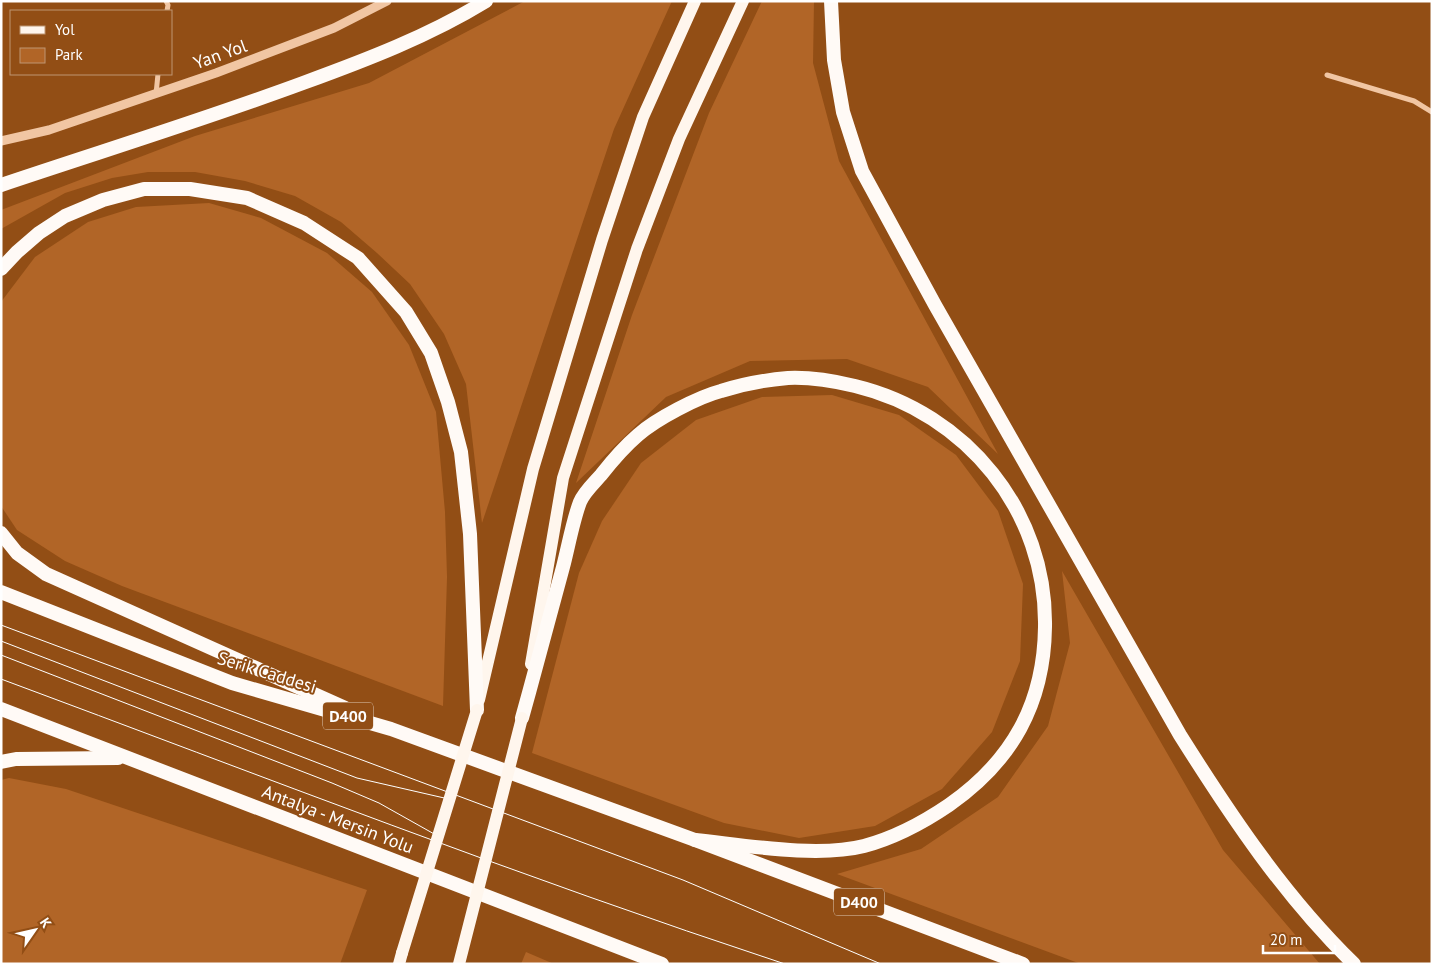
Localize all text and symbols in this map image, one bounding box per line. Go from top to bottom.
legend [10,10,172,75]
text: Yol [55,20,75,39]
street label: Yan Yol [190,34,251,74]
text: Park [55,45,83,64]
street label: Serik Caddesi [215,646,319,698]
road number: D400 [323,702,373,729]
street label: Antalya - Mersin Yolu [259,780,417,858]
road number: D400 [834,889,884,916]
north arrow [10,905,60,955]
text: K [36,914,56,932]
scale bar [1263,922,1336,954]
text: 20 m [1270,930,1303,949]

